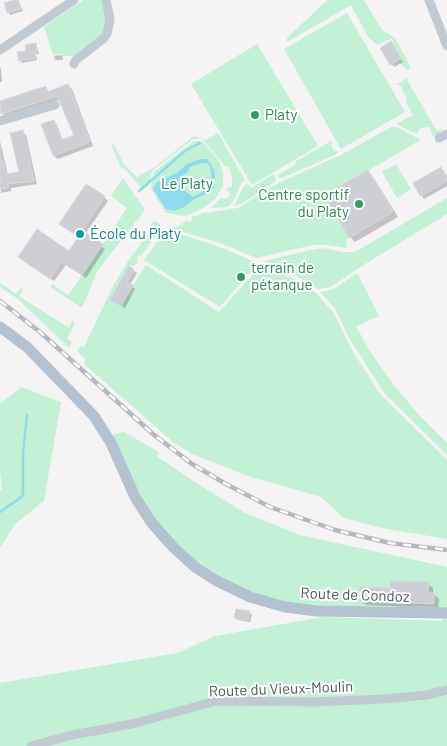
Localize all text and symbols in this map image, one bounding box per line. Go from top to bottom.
place label: Platy [265,106,297,124]
marker: Platy [249,109,261,121]
park label: Le Platy [161,175,213,193]
place label: Centre sportif du Platy [258,186,349,221]
marker: Centre sportif du Platy [353,198,365,210]
place label: École du Platy [90,225,181,243]
marker: École du Platy [74,228,86,240]
place label: terrain de pétanque [251,259,314,294]
marker: terrain de pétanque [235,271,247,283]
street label: Route de Condoz [300,584,410,606]
street label: Route du Vieux-Moulin [208,677,354,701]

